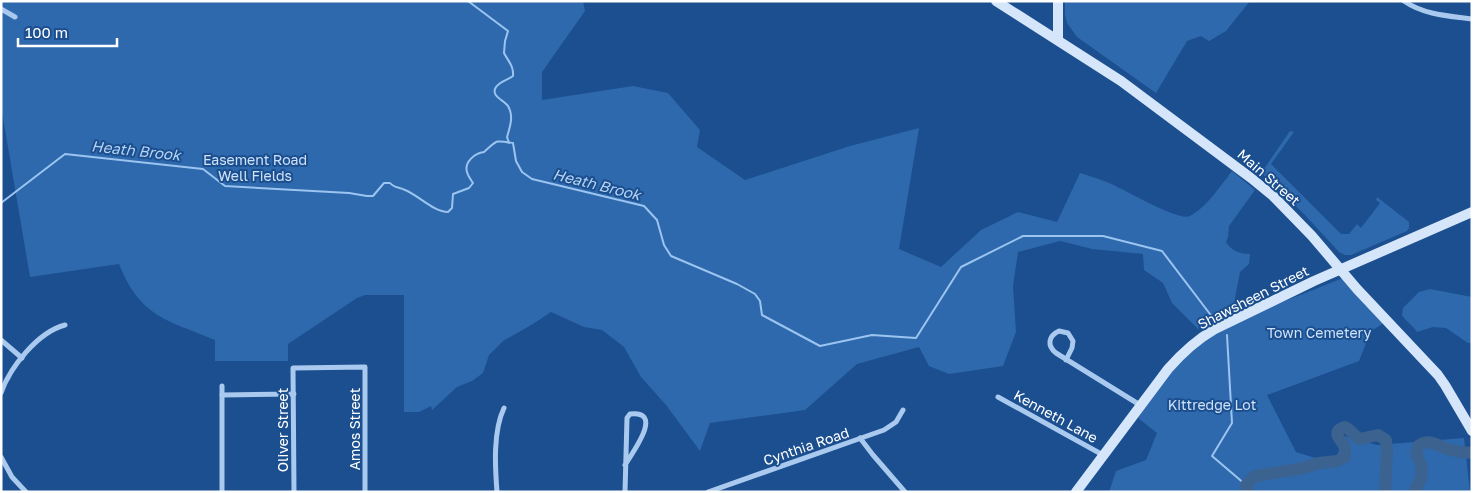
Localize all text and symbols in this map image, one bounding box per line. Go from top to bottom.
scale bar [18,15,116,47]
text: 100 m [25,23,68,41]
water label: Heath Brook [90,136,183,164]
street label: Main Street [1234,145,1304,209]
park label: Easement Road Well Fields [203,151,307,184]
water label: Heath Brook [551,164,644,204]
street label: Shawsheen Street [1195,262,1311,332]
park label: Town Cemetery [1267,324,1372,341]
street label: Kenneth Lane [1011,386,1101,446]
street label: Oliver Street [274,388,291,472]
street label: Amos Street [346,388,363,470]
park label: Kittredge Lot [1168,396,1256,413]
street label: Cynthia Road [761,423,851,469]

